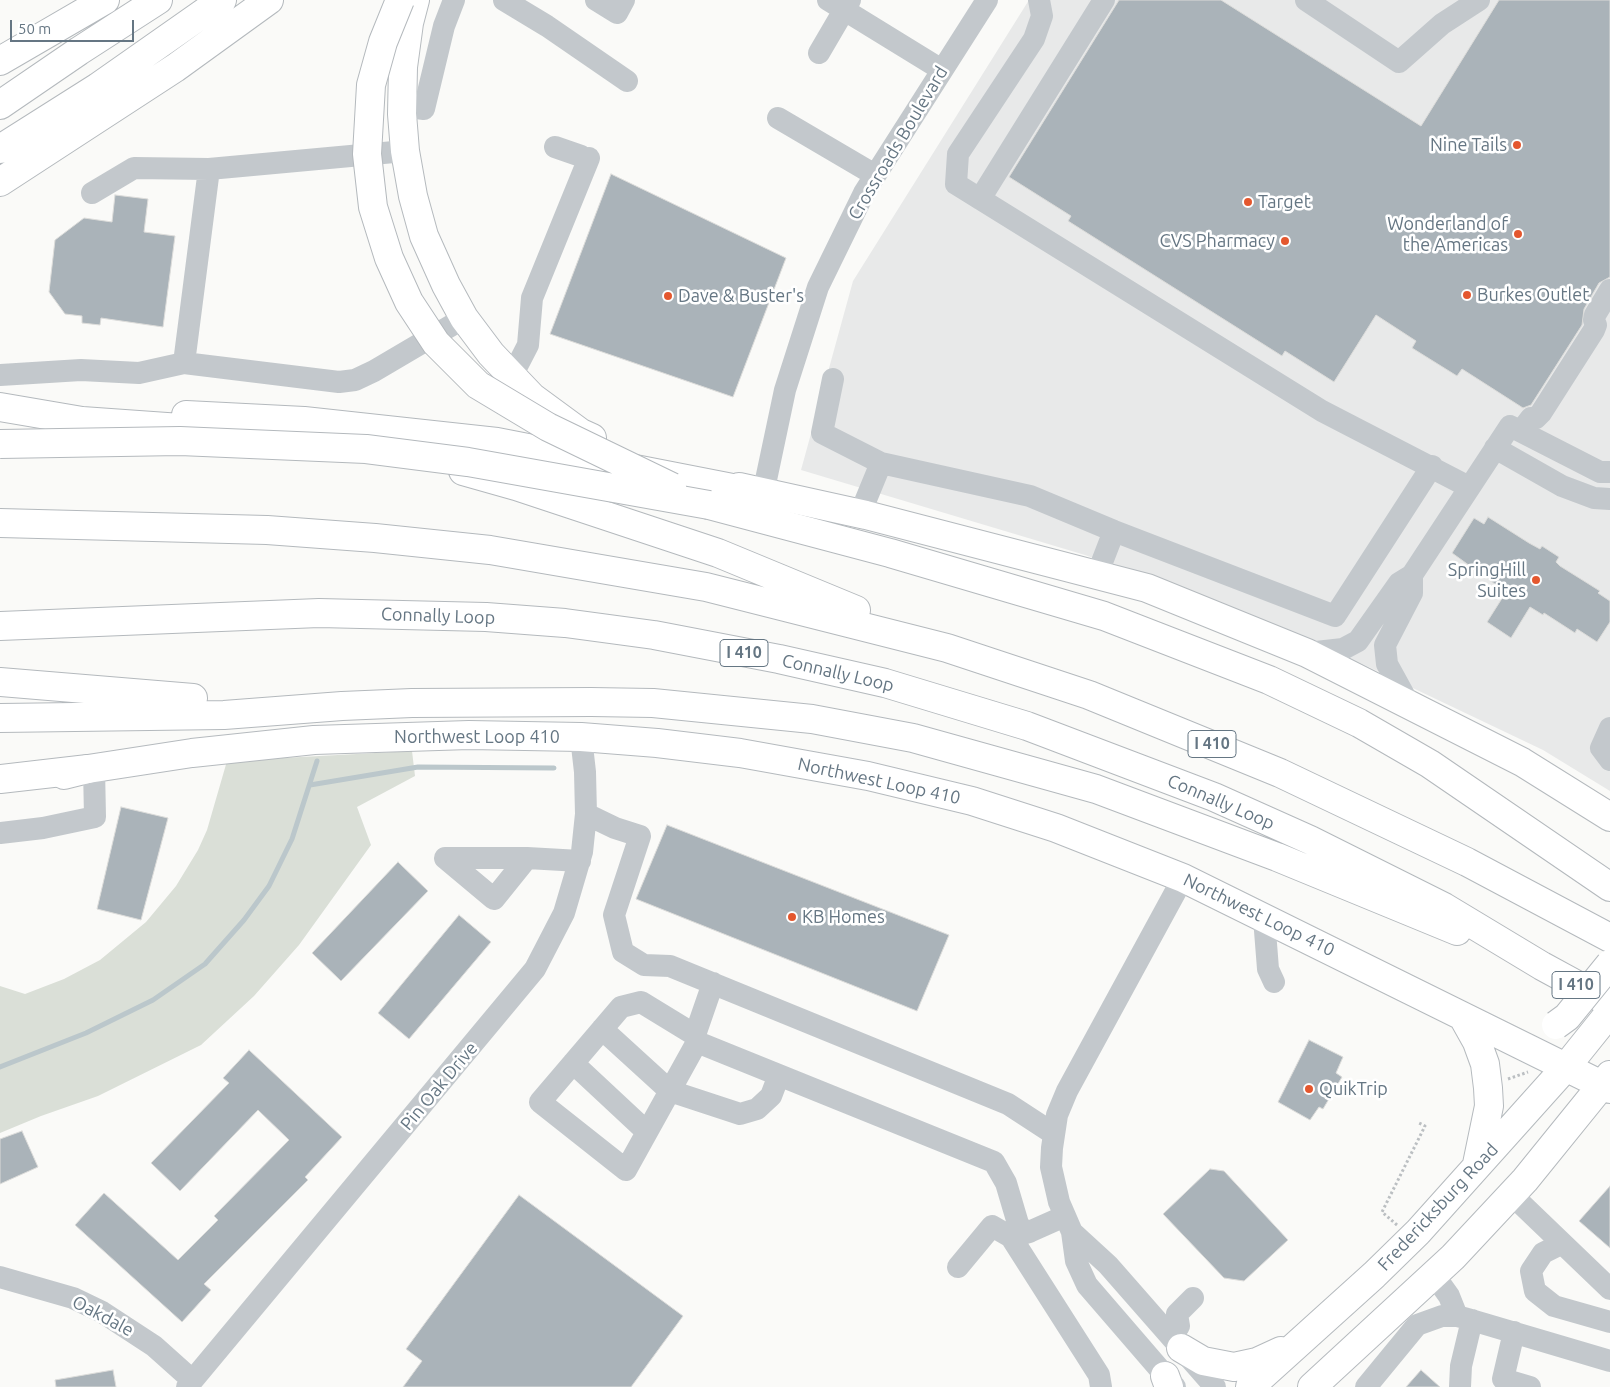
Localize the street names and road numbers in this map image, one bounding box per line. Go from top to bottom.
street label: Crossroads Boulevard [844,62,952,224]
street label: Connally Loop [380,603,496,629]
road number: I 410 [720,640,768,666]
street label: Connally Loop [780,650,896,696]
street label: Northwest Loop 410 [394,726,560,748]
road number: I 410 [1188,731,1236,758]
street label: Northwest Loop 410 [796,753,962,809]
street label: Connally Loop [1164,770,1278,834]
street label: Northwest Loop 410 [1180,869,1338,961]
road number: I 410 [1552,972,1600,998]
street label: Pin Oak Drive [396,1037,482,1135]
street label: Fredericksburg Road [1373,1139,1503,1275]
street label: Oakdale [69,1291,137,1341]

